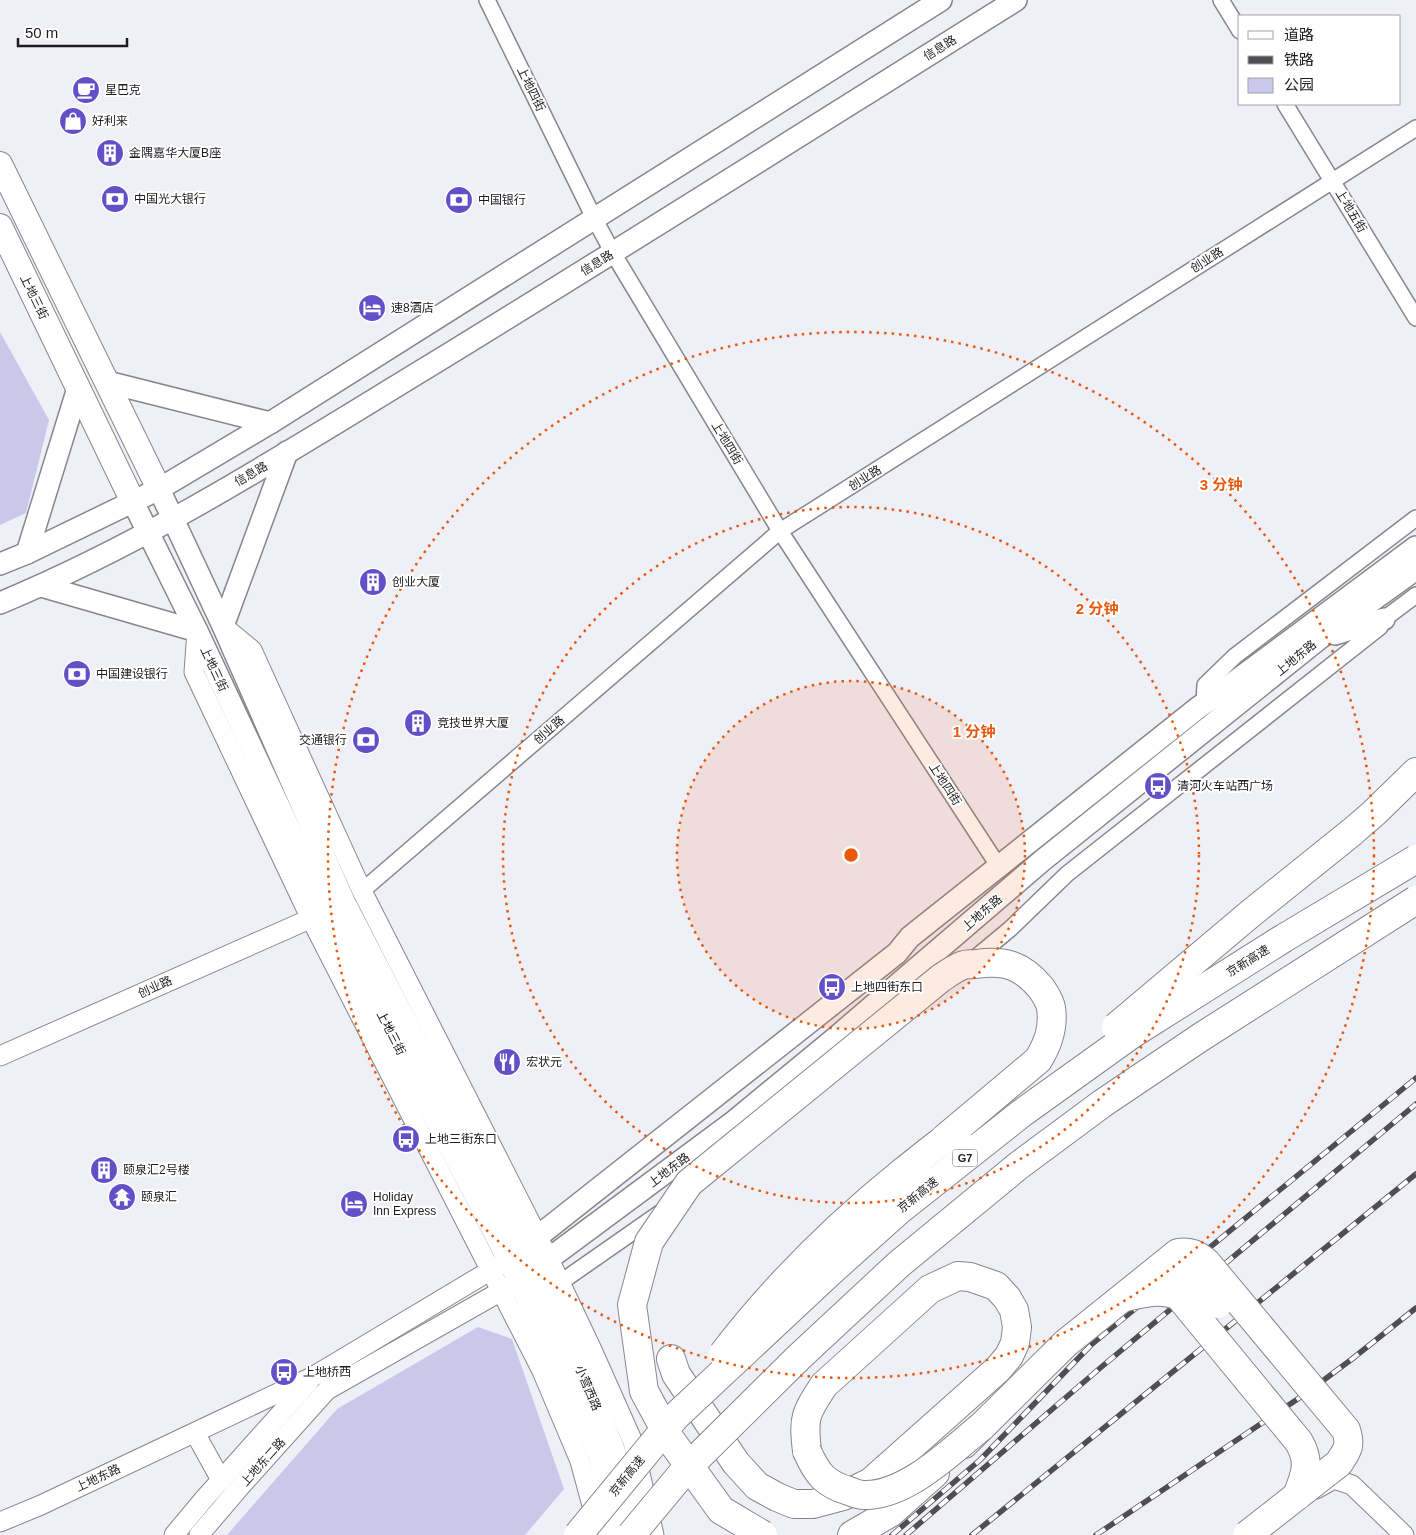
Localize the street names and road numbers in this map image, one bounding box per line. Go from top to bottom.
street label: 信息路 [921,33,959,63]
street label: 上地四街 [514,64,548,114]
street label: 上地五街 [1333,187,1369,235]
street label: 创业路 [1188,245,1226,275]
street label: 信息路 [578,248,616,278]
street label: 上地三街 [17,272,51,322]
street label: 上地四街 [709,419,745,467]
street label: 信息路 [232,459,270,489]
street label: 创业路 [846,463,884,493]
street label: 上地东路 [1273,637,1319,679]
street label: 上地三街 [198,644,230,694]
street label: 创业路 [531,713,567,747]
street label: 上地四街 [926,760,964,808]
street label: 上地东路 [959,892,1005,934]
street label: 京新高速 [1224,942,1272,980]
street label: 创业路 [136,973,174,1001]
street label: 上地三街 [374,1008,408,1058]
street label: 上地东路 [646,1150,692,1190]
road number: G7 [952,1150,978,1166]
street label: 京新高速 [895,1174,941,1216]
street label: 小营西路 [572,1363,604,1413]
street label: 上地东二路 [238,1435,288,1489]
street label: 京新高速 [606,1453,648,1499]
street label: 上地东路 [73,1462,123,1494]

